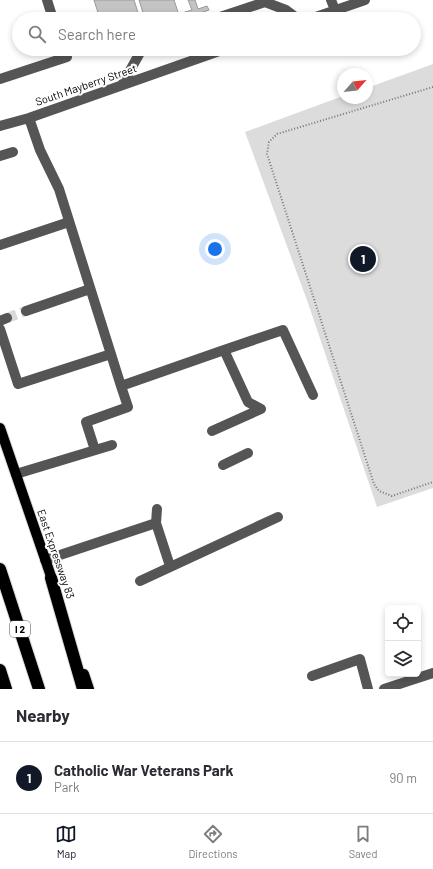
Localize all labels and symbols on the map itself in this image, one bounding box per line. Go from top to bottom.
street label: South Mayberry Street [33,61,138,108]
north arrow [337,68,373,104]
your location [205,239,225,259]
pin: 1 [350,244,376,274]
street label: East Expressway 83 [35,507,78,600]
road number: I 2 [10,621,30,637]

